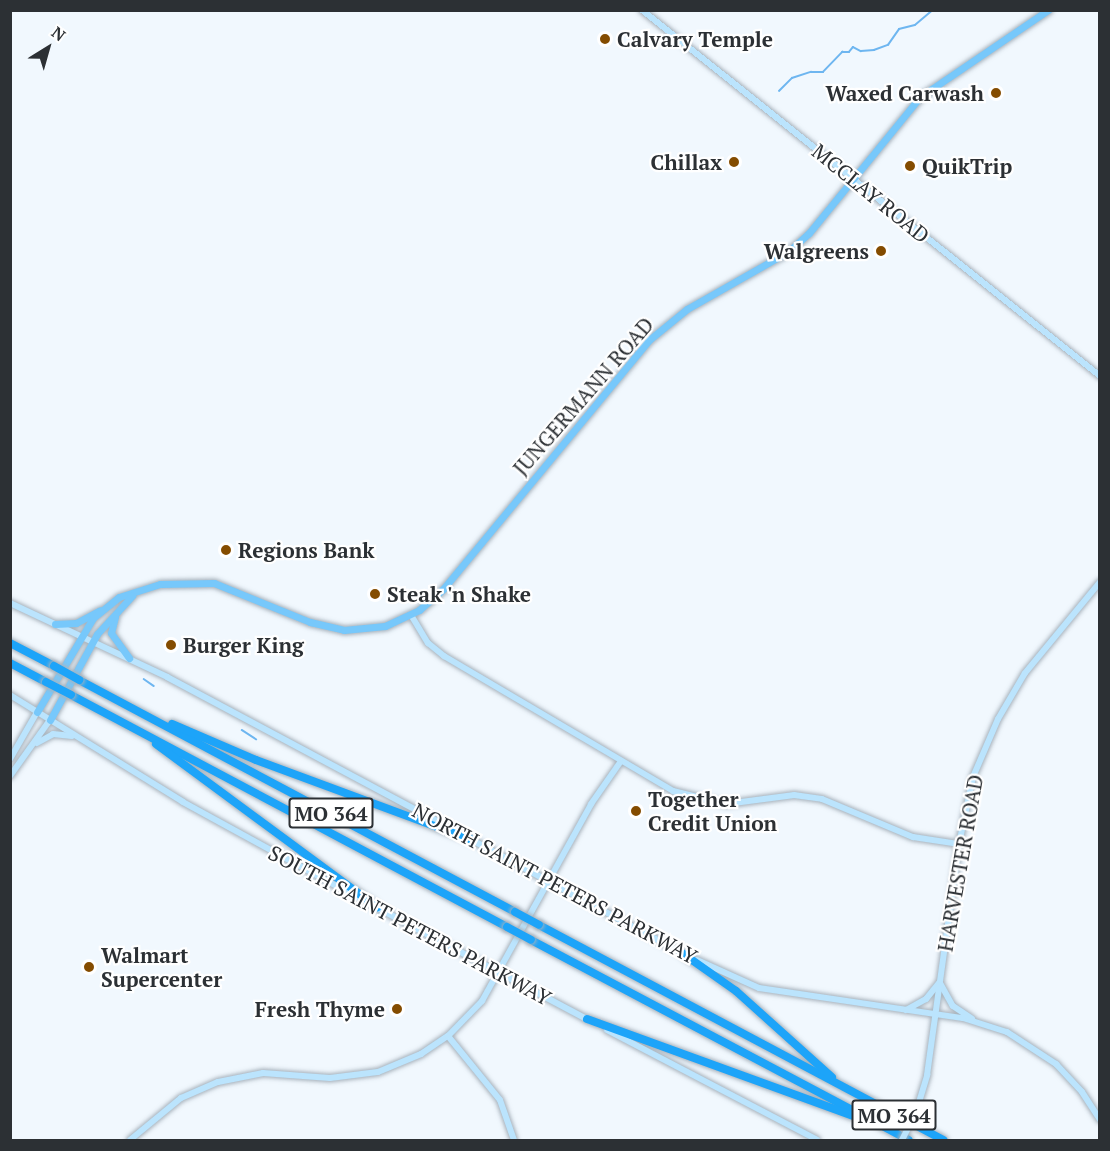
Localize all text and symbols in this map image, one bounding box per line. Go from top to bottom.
north arrow [18,18,78,78]
text: N [47,21,70,46]
place label: Calvary Temple [617,26,773,52]
marker: Calvary Temple [598,32,612,46]
place label: Waxed Carwash [825,80,984,106]
marker: Waxed Carwash [989,86,1003,100]
street label: MCCLAY ROAD [807,138,935,248]
place label: Chillax [650,149,722,175]
place label: QuikTrip [922,153,1012,179]
marker: Chillax [727,155,741,169]
marker: QuikTrip [903,159,917,173]
place label: Walgreens [764,238,869,264]
marker: Walgreens [874,244,888,258]
street label: JUNGERMANN ROAD [507,312,659,480]
place label: Regions Bank [238,537,374,563]
marker: Regions Bank [219,543,233,557]
place label: Steak 'n Shake [387,581,532,607]
marker: Steak 'n Shake [368,587,382,601]
place label: Burger King [183,632,304,658]
marker: Burger King [164,638,178,652]
street label: HARVESTER ROAD [932,772,988,954]
place label: Together Credit Union [648,786,777,836]
road number: MO 364 [288,796,374,830]
street label: NORTH SAINT PETERS PARKWAY [408,797,702,969]
marker: Together Credit Union [629,804,643,818]
street label: SOUTH SAINT PETERS PARKWAY [264,840,556,1010]
place label: Walmart Supercenter [101,942,222,992]
marker: Walmart Supercenter [82,960,96,974]
place label: Fresh Thyme [255,996,385,1022]
marker: Fresh Thyme [390,1002,404,1016]
road number: MO 364 [850,1098,938,1132]

